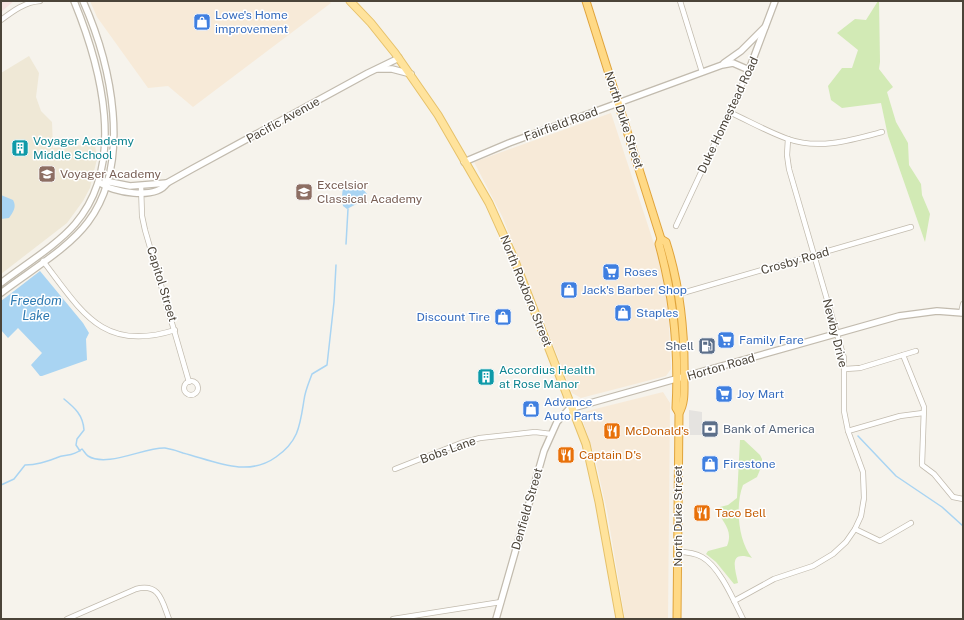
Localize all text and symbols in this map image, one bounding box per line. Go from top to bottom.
place label: Lowe's Home improvement [215,8,288,36]
shop icon: Lowe's Home improvement [192,12,212,32]
street label: Duke Homestead Road [695,55,761,175]
street label: North Duke Street [602,70,646,171]
street label: Pacific Avenue [244,94,322,146]
street label: Fairfield Road [522,104,600,144]
place label: Voyager Academy Middle School [33,134,134,162]
building icon: Voyager Academy Middle School [10,138,30,158]
school or university icon: Voyager Academy [37,164,57,184]
place label: Voyager Academy [60,167,161,181]
place label: Excelsior Classical Academy [317,178,423,206]
school or university icon: Excelsior Classical Academy [294,182,314,202]
street label: North Roxboro Street [497,233,555,349]
street label: Capitol Street [144,245,180,324]
street label: Crosby Road [759,245,831,277]
supermarket icon: Roses [601,262,621,282]
place label: Roses [624,265,658,279]
shop icon: Jack's Barber Shop [559,280,579,300]
place label: Jack's Barber Shop [582,283,687,297]
water label: Freedom Lake [10,293,62,323]
street label: Newby Drive [820,297,850,369]
shop icon: Staples [613,303,633,323]
place label: Staples [636,306,678,320]
shop icon: Discount Tire [493,307,513,327]
place label: Discount Tire [417,310,490,324]
supermarket icon: Family Fare [716,330,736,350]
place label: Family Fare [739,333,804,347]
fuel station icon: Shell [697,336,717,356]
place label: Shell [665,339,694,353]
street label: Horton Road [685,351,757,383]
place label: Accordius Health at Rose Manor [499,363,595,391]
building icon: Accordius Health at Rose Manor [476,367,496,387]
supermarket icon: Joy Mart [714,384,734,404]
place label: Joy Mart [737,387,784,401]
place label: Advance Auto Parts [544,395,603,423]
shop icon: Advance Auto Parts [521,399,541,419]
bank icon: Bank of America [700,419,720,439]
restaurant icon: McDonald's [602,421,622,441]
place label: Bank of America [723,422,815,436]
place label: McDonald's [625,424,689,438]
street label: Bobs Lane [418,433,478,467]
restaurant icon: Captain D's [556,445,576,465]
place label: Captain D's [579,448,641,462]
shop icon: Firestone [700,454,720,474]
place label: Firestone [723,457,776,471]
street label: North Duke Street [671,465,685,567]
street label: Denfield Street [509,466,546,552]
restaurant icon: Taco Bell [692,503,712,523]
place label: Taco Bell [715,506,766,520]

